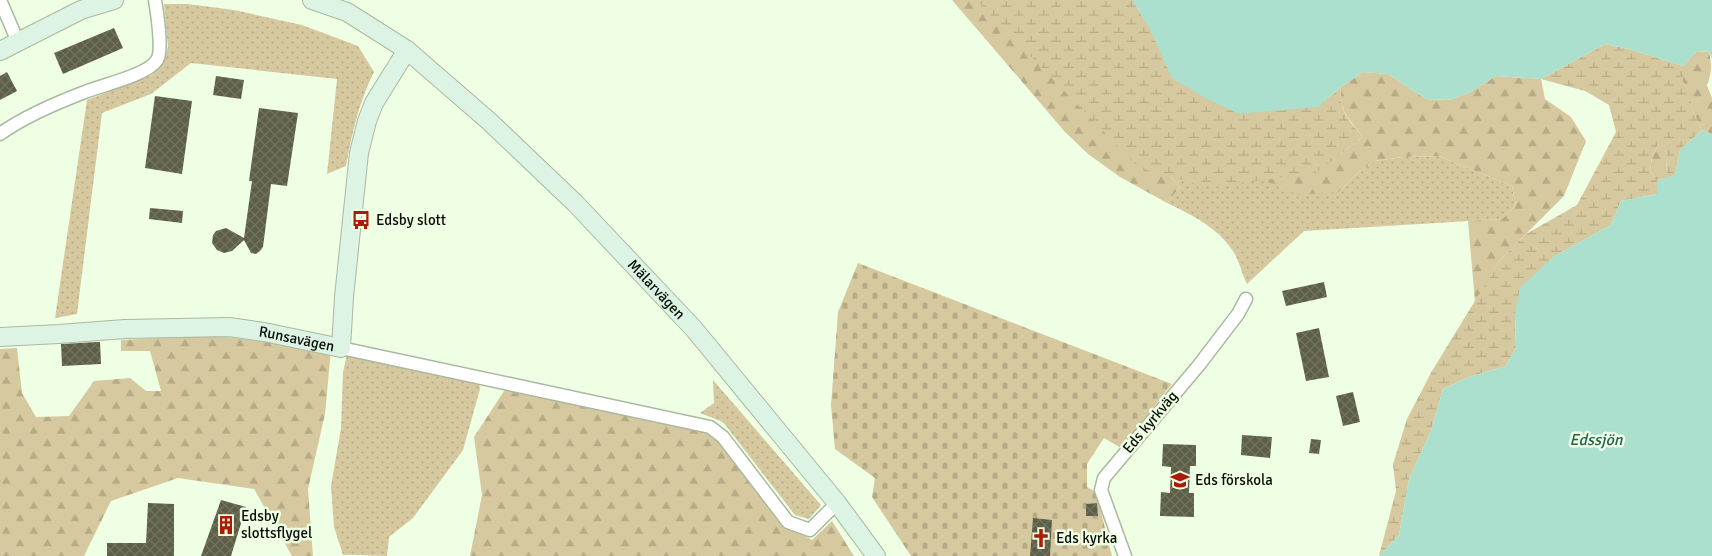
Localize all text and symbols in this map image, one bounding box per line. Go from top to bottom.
bus stop icon: Edsby slott [350,209,372,231]
place label: Edsby slott [376,211,446,229]
street label: Mälarvägen [624,256,689,323]
street label: Runsavägen [258,322,336,355]
street label: Eds kyrkväg [1119,387,1181,457]
water label: Edssjön [1570,430,1624,450]
school or university icon: Eds förskola [1169,469,1191,491]
place label: Eds förskola [1195,471,1273,489]
place label: Edsby slottsflygel [241,507,312,542]
building icon: Edsby slottsflygel [215,514,237,536]
church icon: Eds kyrka [1030,527,1052,549]
place label: Eds kyrka [1056,529,1117,547]

